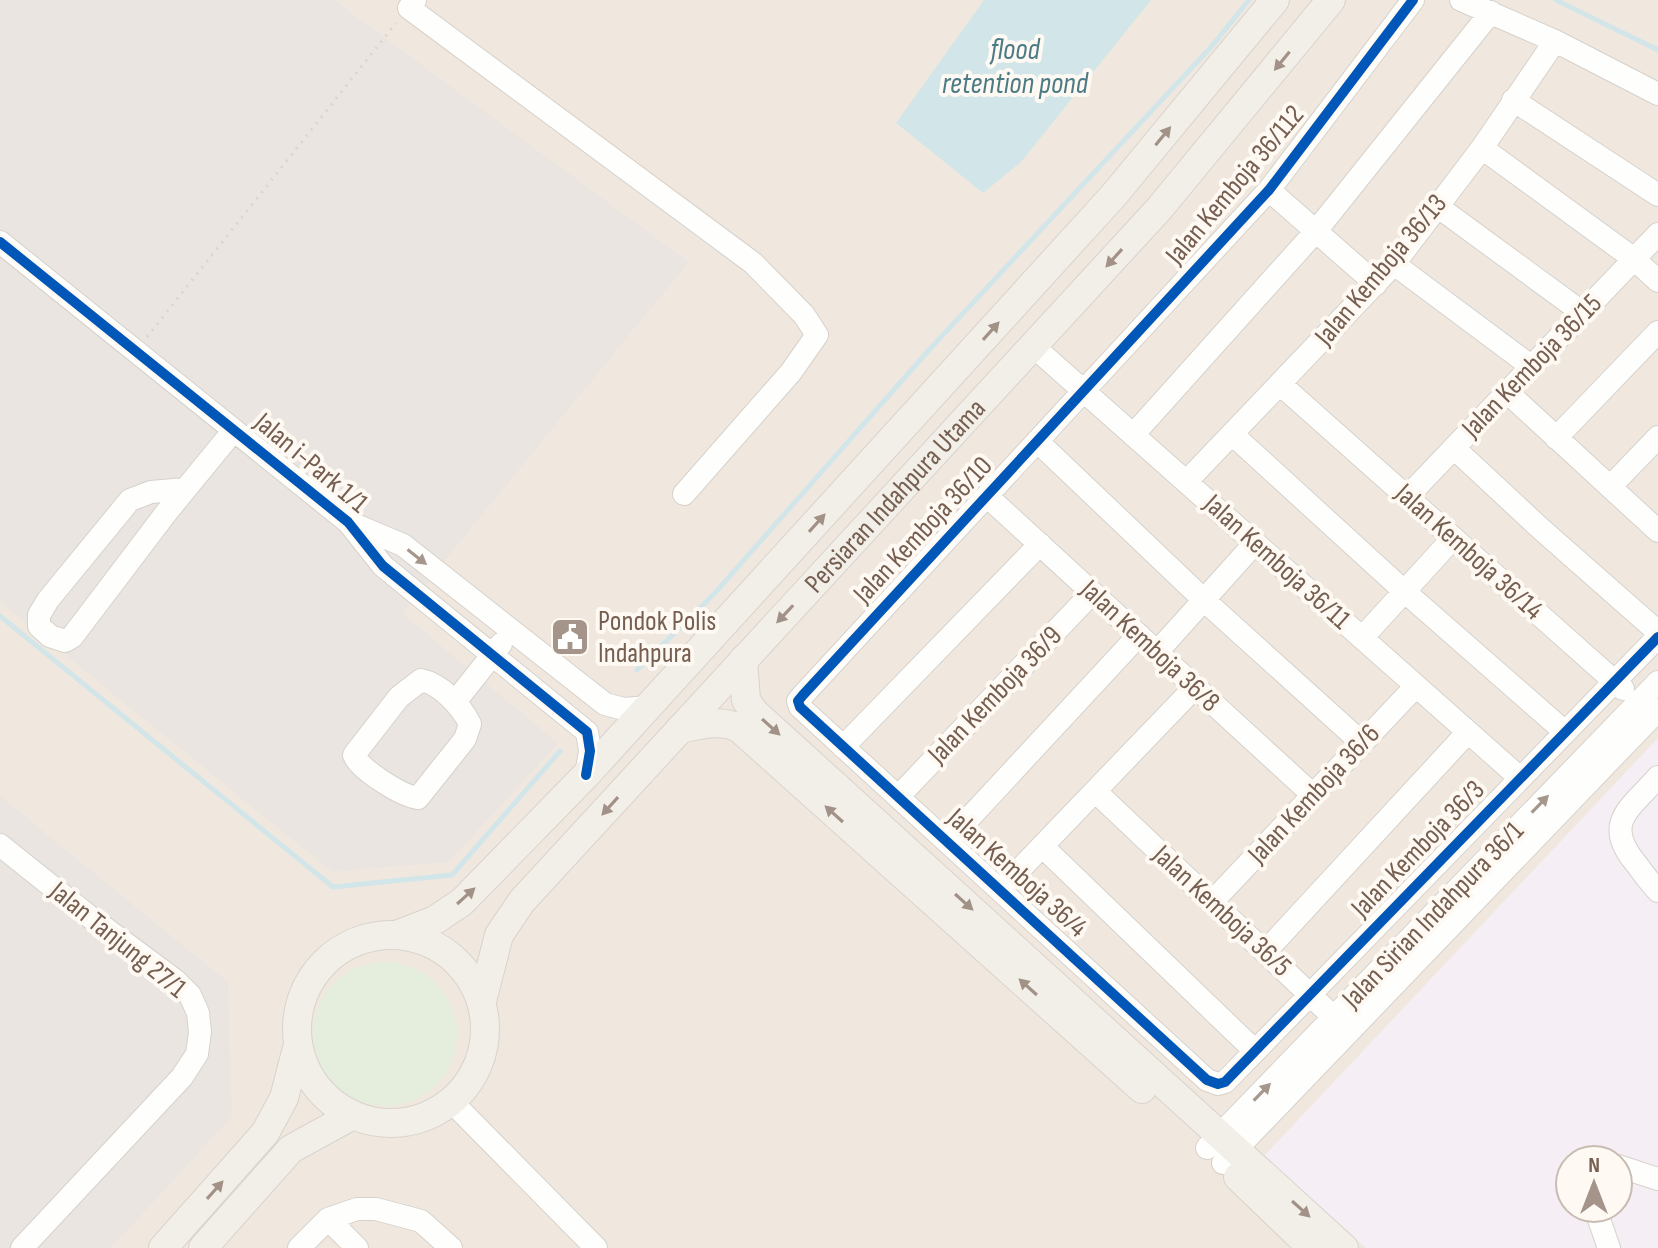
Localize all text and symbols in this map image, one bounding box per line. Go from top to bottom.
water label: flood retention pond [942,32,1089,102]
one-way arrow [1274,50,1291,70]
street label: Jalan Kemboja 36/112 [1158,99,1311,272]
one-way arrow [1154,126,1171,146]
street label: Jalan Kemboja 36/13 [1307,188,1454,353]
one-way arrow [1105,249,1123,268]
street label: Jalan Kemboja 36/15 [1454,287,1609,445]
one-way arrow [982,321,1000,340]
street label: Persiaran Indahpura Utama [798,392,992,600]
street label: Jalan i-Park 1/1 [247,405,375,520]
street label: Jalan Kemboja 36/10 [846,450,999,611]
street label: Jalan Kemboja 36/14 [1388,476,1550,627]
street label: Jalan Kemboja 36/11 [1196,487,1357,636]
one-way arrow [807,514,825,533]
one-way arrow [407,548,427,565]
street label: Jalan Kemboja 36/8 [1073,572,1226,719]
one-way arrow [777,604,795,623]
place label: Pondok Polis Indahpura [598,605,716,670]
public building icon: Pondok Polis Indahpura [549,616,591,658]
street label: Jalan Kemboja 36/9 [920,619,1069,771]
one-way arrow [762,718,781,736]
street label: Jalan Kemboja 36/6 [1240,718,1387,871]
street label: Jalan Kemboja 36/3 [1344,774,1492,925]
one-way arrow [1530,795,1548,814]
one-way arrow [601,796,619,815]
street label: Jalan Kemboja 36/4 [940,801,1094,945]
one-way arrow [825,805,844,823]
street label: Jalan Sirian Indahpura 36/1 [1335,815,1531,1016]
street label: Jalan Kemboja 36/5 [1145,838,1298,983]
street label: Jalan Tanjung 27/1 [42,874,193,1005]
one-way arrow [457,888,476,906]
one-way arrow [954,893,974,911]
one-way arrow [1018,979,1038,996]
one-way arrow [1252,1083,1270,1102]
north arrow [1554,1144,1634,1224]
text: N [1588,1152,1600,1179]
one-way arrow [205,1180,223,1199]
one-way arrow [1291,1200,1311,1218]

